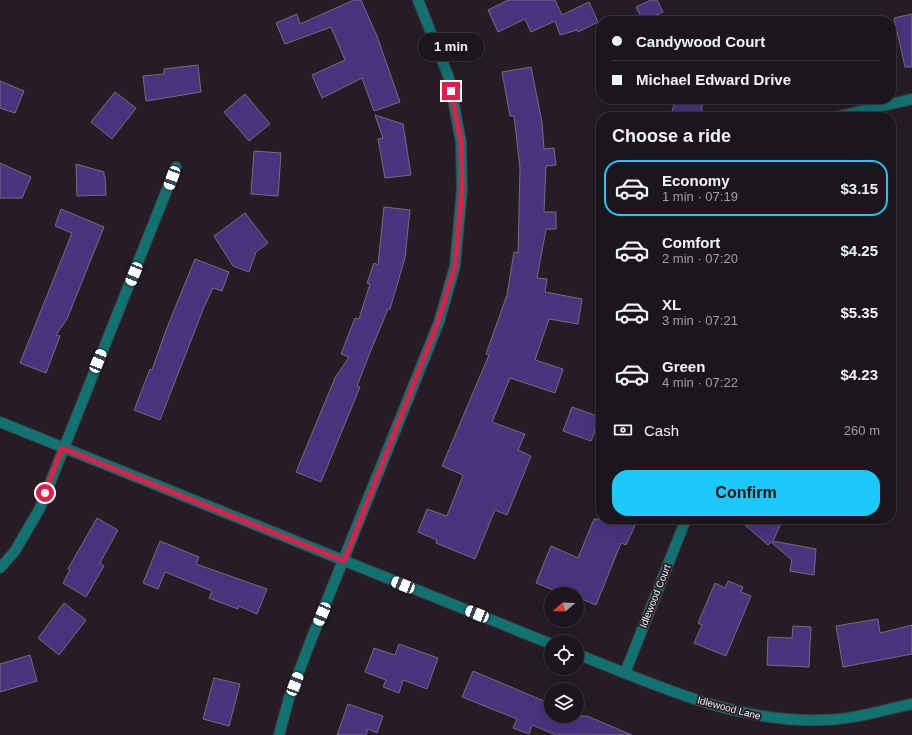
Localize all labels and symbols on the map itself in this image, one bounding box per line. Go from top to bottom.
callout: 1 min [418,33,484,61]
route end [442,82,460,100]
car [162,165,182,191]
car [124,261,144,287]
car [88,348,108,374]
route start [36,484,54,502]
street label: Idlewood Court [637,563,673,629]
car [390,575,416,595]
north arrow [544,587,584,627]
car [312,601,332,627]
car [464,604,490,624]
car [285,671,305,697]
street label: Idlewood Lane [696,694,762,722]

